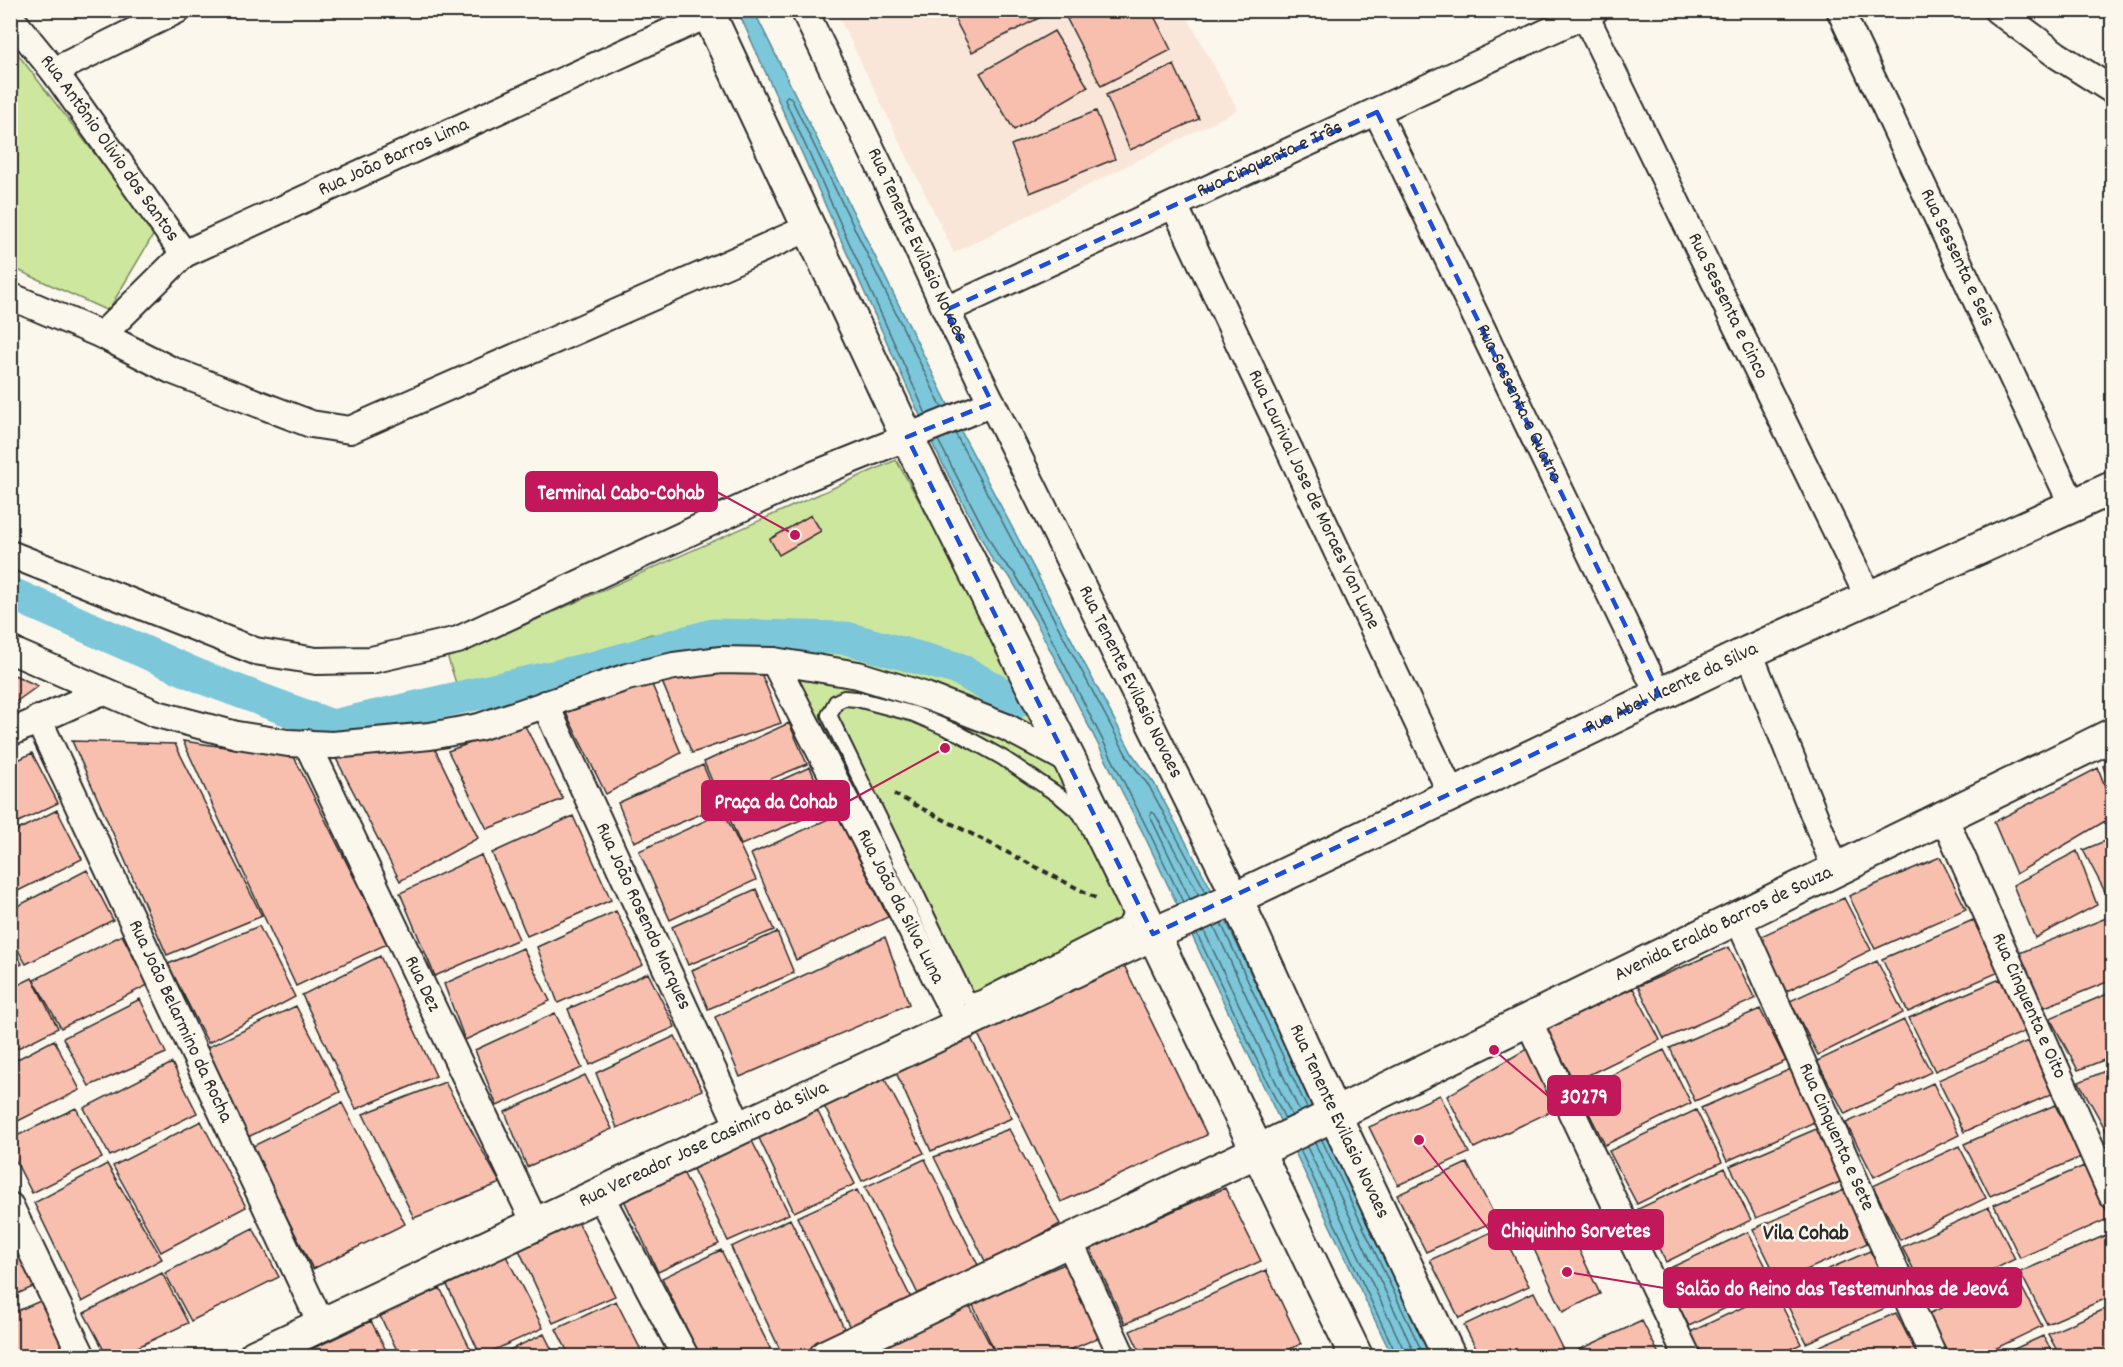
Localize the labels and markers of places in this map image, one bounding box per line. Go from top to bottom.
callout: Terminal Cabo-Cohab [526,472,717,511]
callout: Praça da Cohab [702,781,849,820]
callout: 30279 [1548,1076,1620,1115]
callout: Chiquinho Sorvetes [1489,1210,1663,1249]
callout: Salão do Reino das Testemunhas de Jeová [1664,1268,2021,1307]

